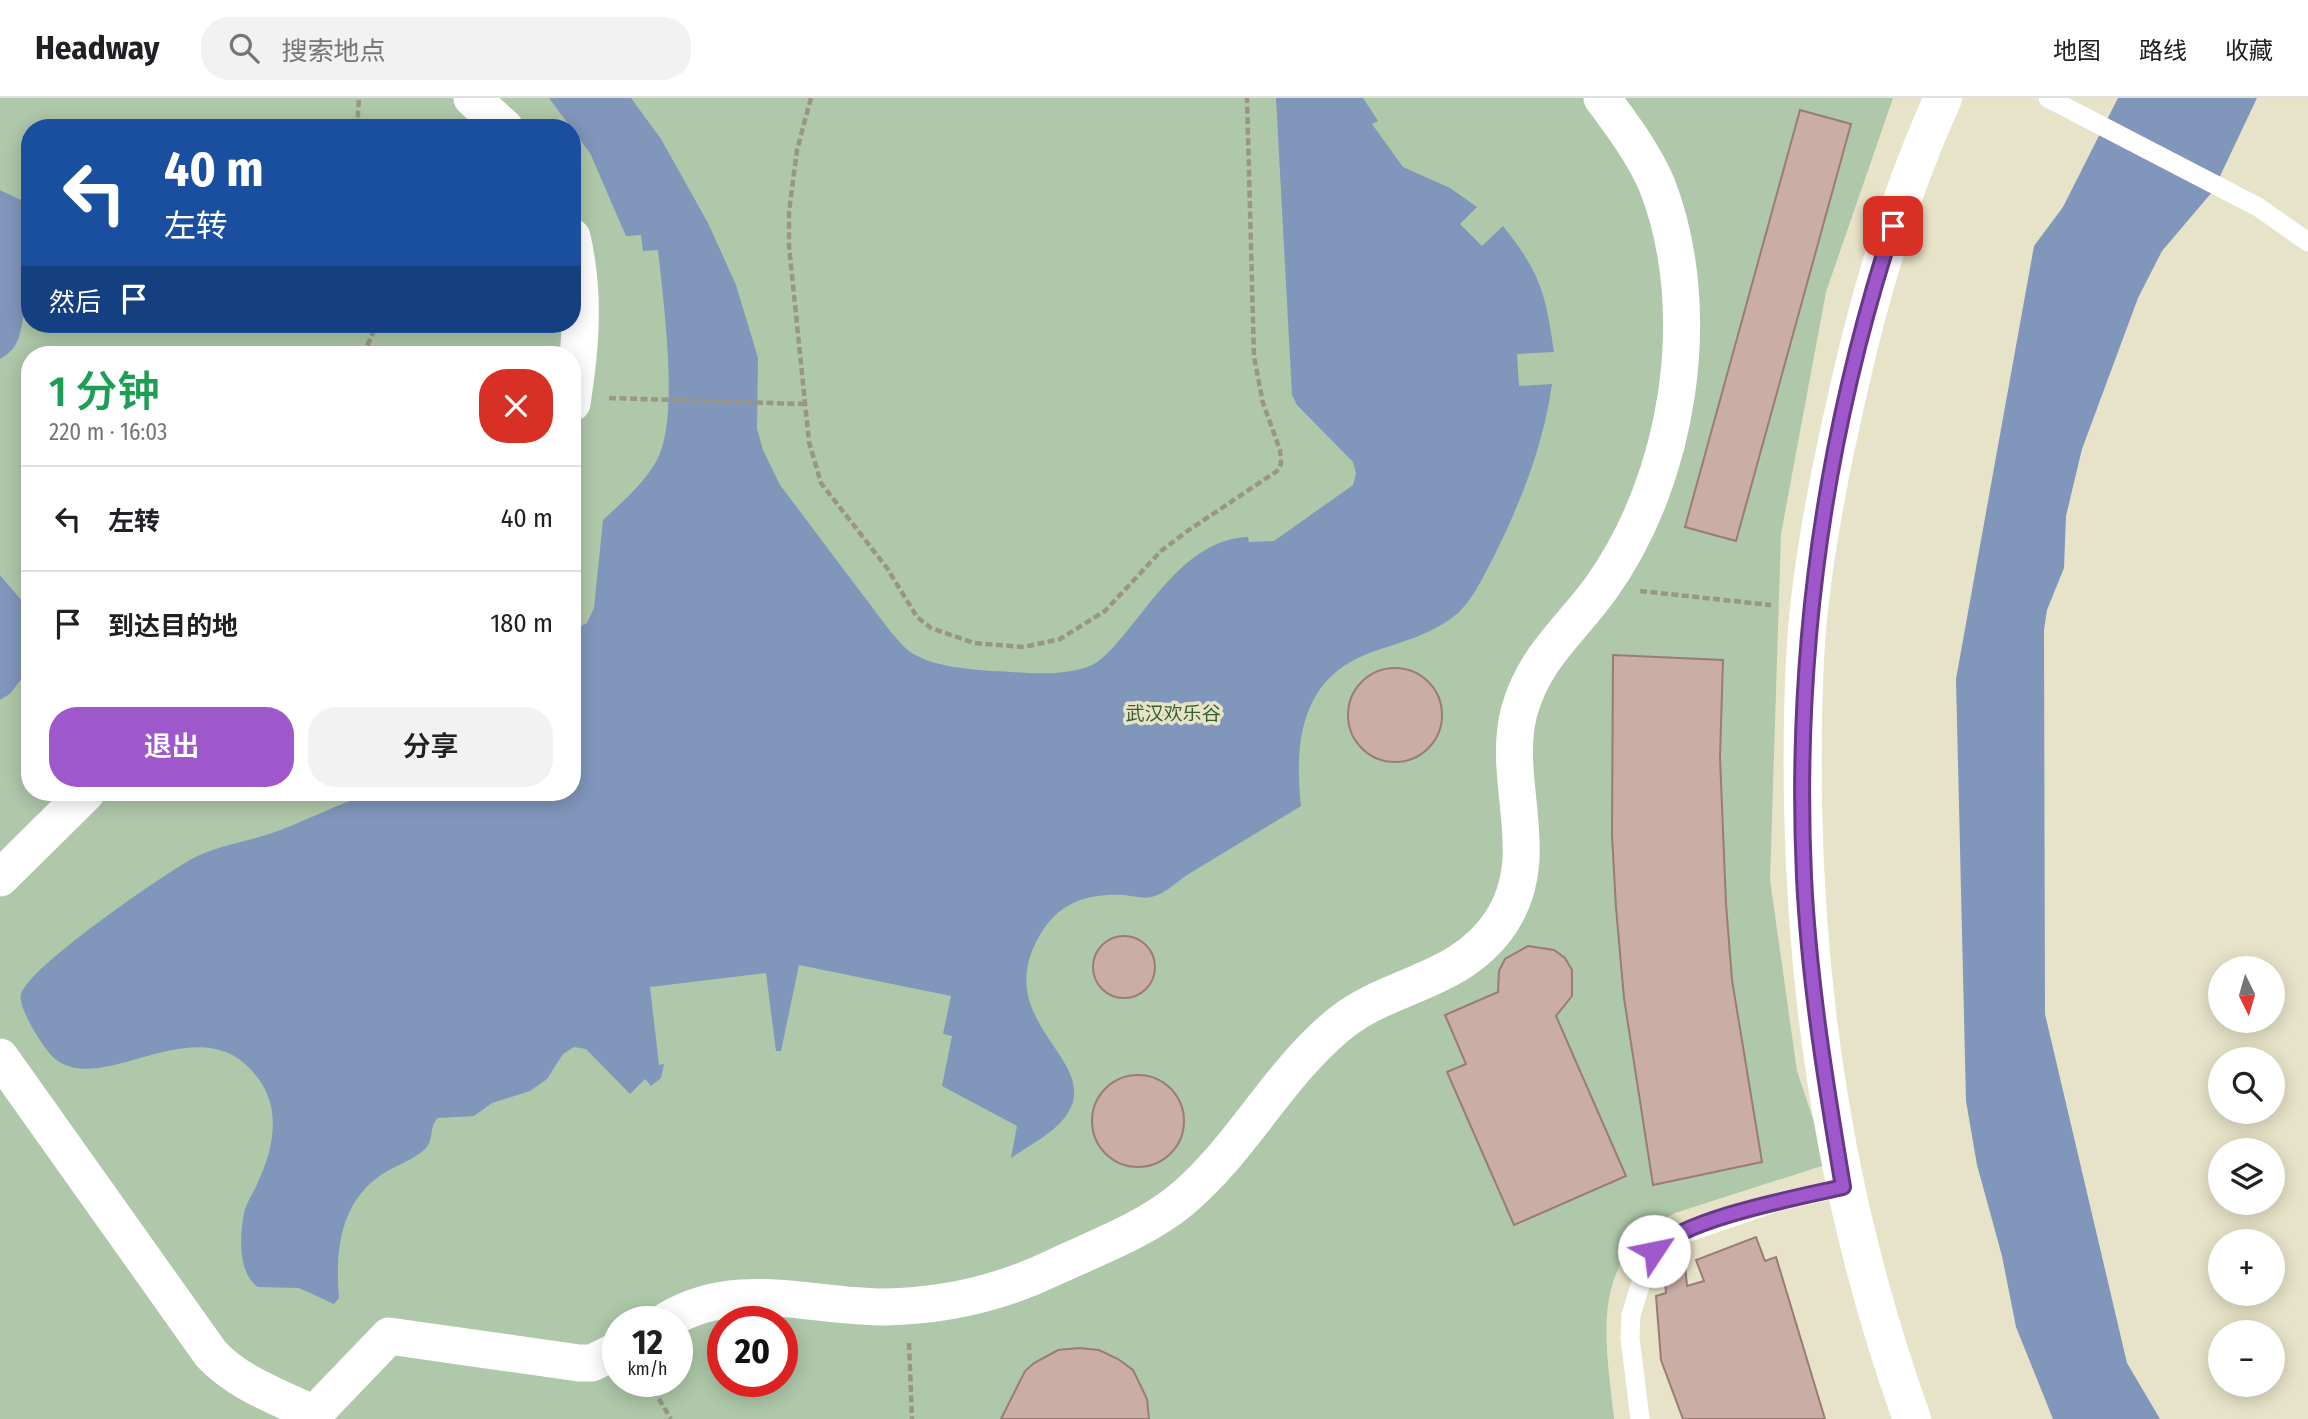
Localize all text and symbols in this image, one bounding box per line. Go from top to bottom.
search box [201,17,691,80]
text: Headway [35,28,159,68]
icon: search [225,29,263,67]
text: 搜索地点 [281,36,386,67]
text: 地图 [2053,37,2101,65]
text: 路线 [2139,37,2187,65]
text: 收藏 [2225,37,2273,65]
text: 40 m [164,140,264,199]
icon: left [49,147,140,238]
pin [1863,196,1923,256]
text: 左转 [164,207,228,245]
icon: arrive [1874,207,1912,245]
icon: arrive [115,280,153,318]
text: 然后 [49,287,101,318]
text: 1 分钟 [49,367,160,417]
button: close [479,369,553,443]
text: 220 m · 16:03 [49,418,167,446]
icon: left [49,500,87,538]
text: 40 m [501,503,553,534]
text: 左转 [108,506,160,537]
icon: arrive [49,605,87,643]
text: 180 m [490,608,553,639]
text: 到达目的地 [108,611,238,642]
park label: 武汉欢乐谷 [1125,702,1221,725]
button: 退出 [49,707,294,787]
button: 分享 [308,707,553,787]
north arrow [2208,956,2286,1032]
map controls [2208,956,2285,1397]
button: search [2208,1047,2285,1124]
button: layers [2208,1138,2285,1215]
position arrow [1617,1214,1691,1288]
button: + [2208,1229,2285,1306]
speed limit sign: 20 [707,1306,798,1397]
button: − [2208,1320,2285,1397]
text: 12 [632,1321,663,1363]
text: km/h [627,1358,668,1380]

